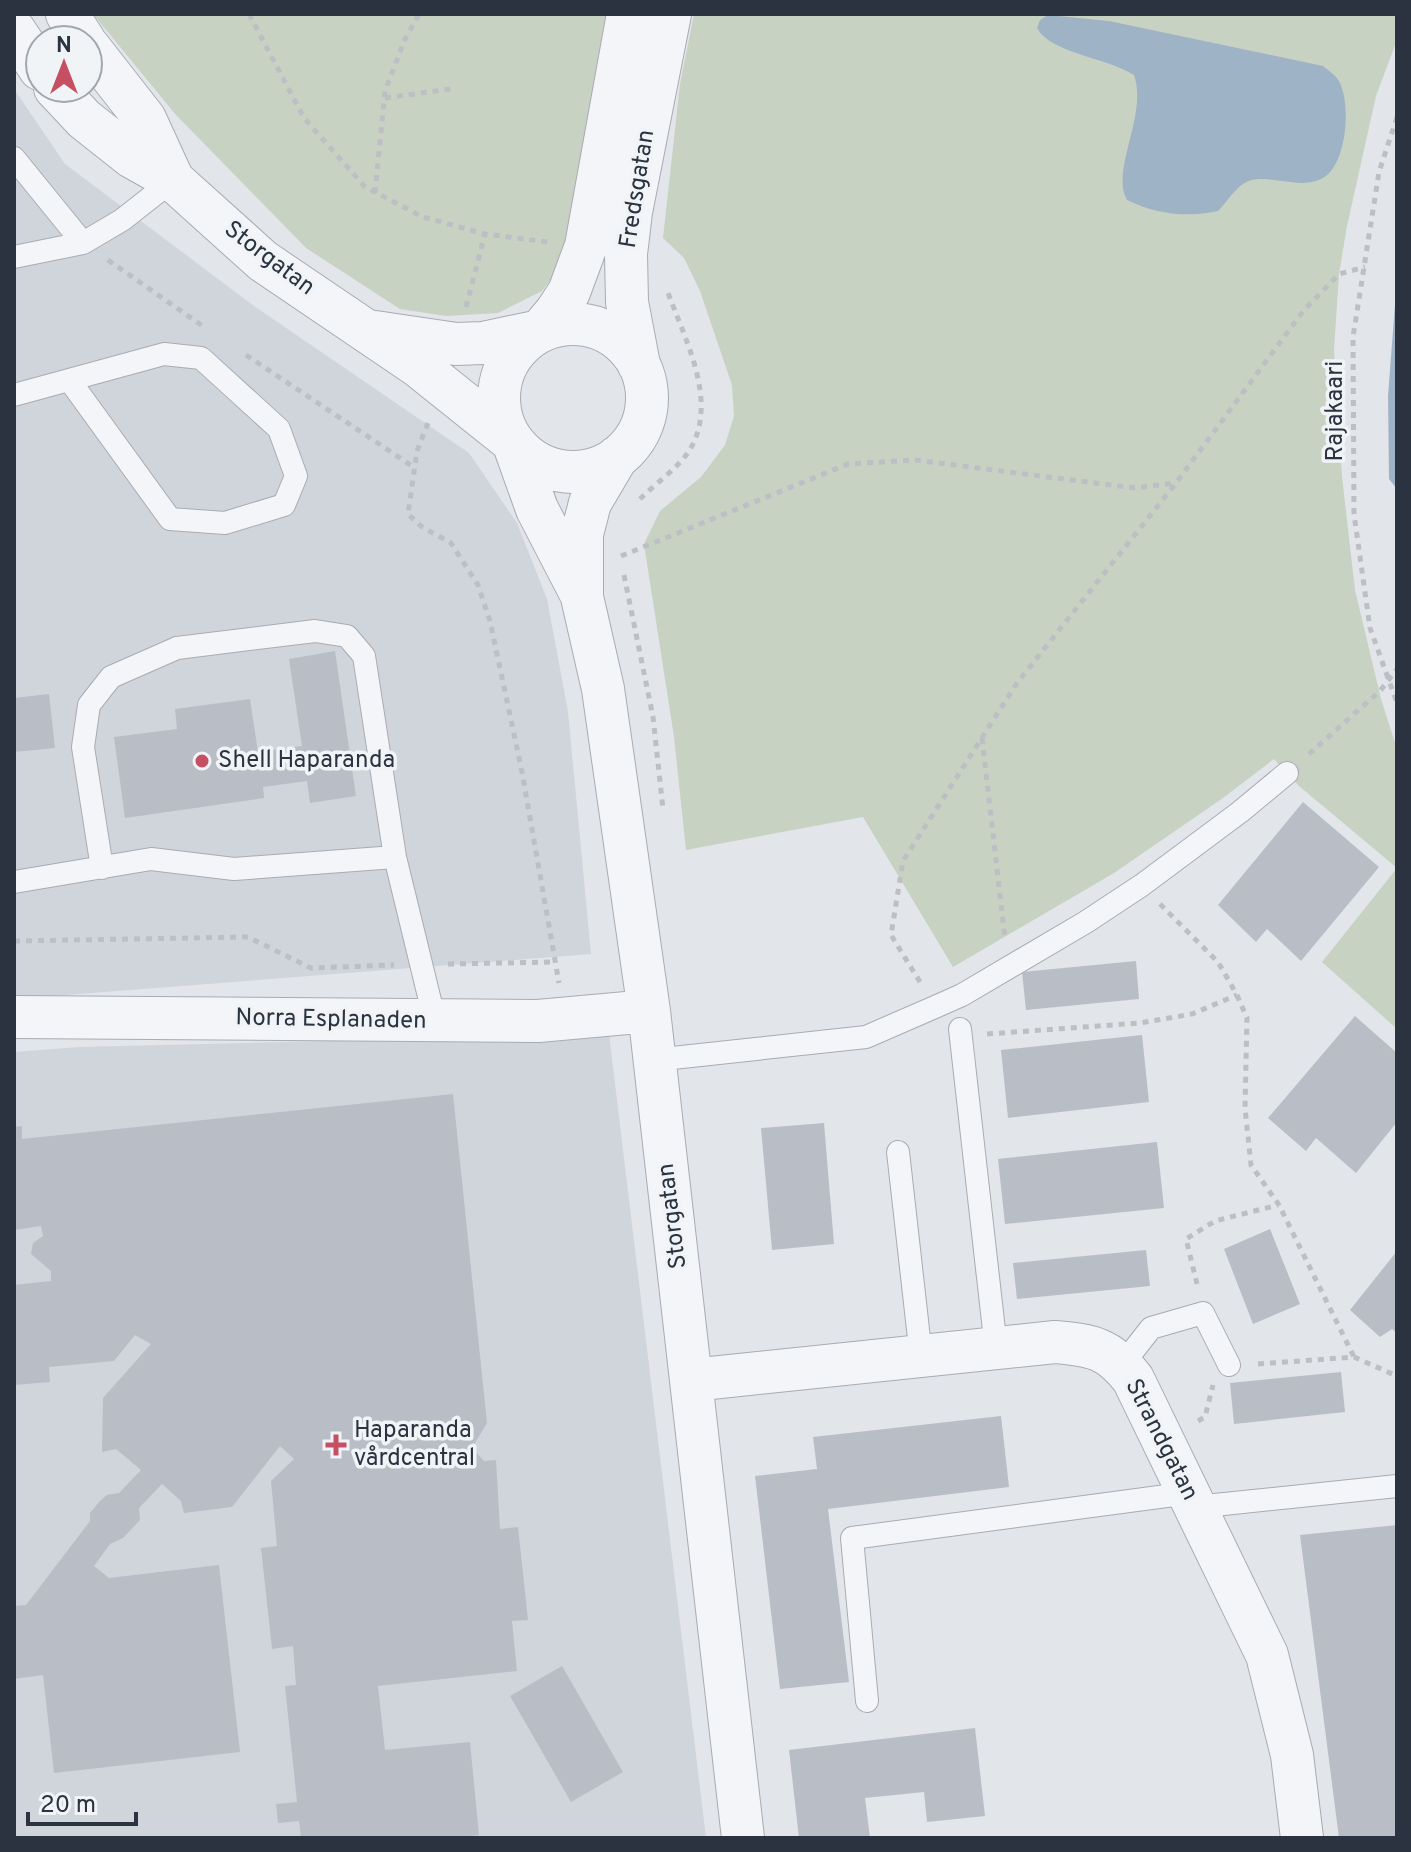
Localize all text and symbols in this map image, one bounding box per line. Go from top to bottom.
north arrow [24,24,104,104]
text: N [56,33,72,60]
street label: Fredsgatan [614,128,662,250]
street label: Storgatan [218,215,320,303]
street label: Rajakaari [1321,361,1351,461]
place label: Shell Haparanda [218,746,395,776]
marker: Shell Haparanda [193,752,211,770]
street label: Norra Esplanaden [235,1003,427,1037]
street label: Storgatan [652,1161,694,1271]
street label: Strandgatan [1118,1374,1204,1506]
place label: Haparanda vårdcentral [354,1416,475,1474]
marker: Haparanda vårdcentral [325,1434,347,1456]
scale bar [28,1776,136,1826]
text: 20 m [40,1791,96,1821]

